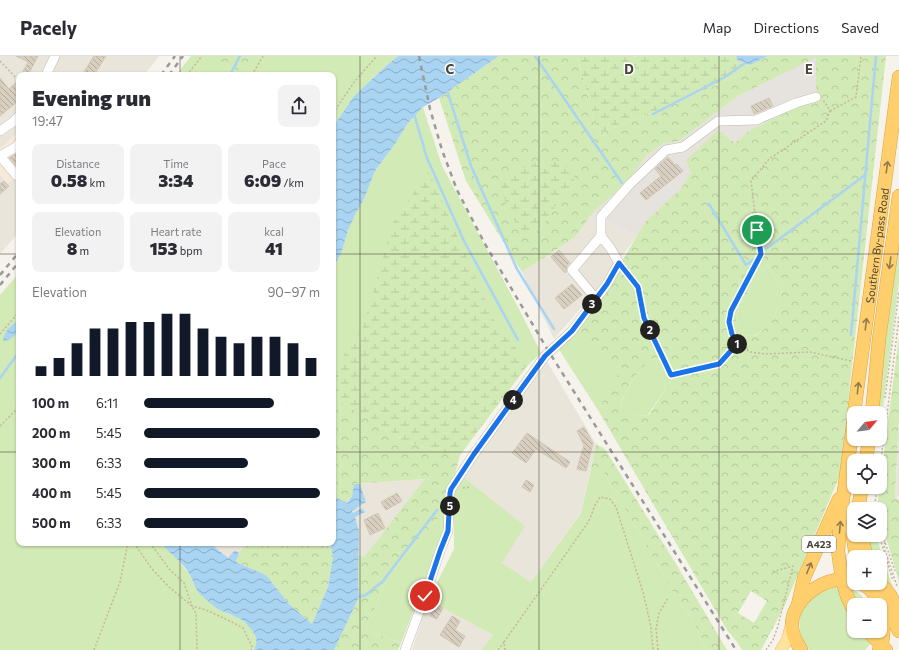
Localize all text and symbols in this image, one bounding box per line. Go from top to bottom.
text: Pacely [20,16,77,39]
text: Map [703,19,732,36]
text: Directions [754,19,819,36]
text: Saved [841,19,879,36]
text: C [446,61,455,77]
text: D [624,61,634,77]
text: E [805,61,813,77]
text: Evening run [32,84,151,111]
button: share [278,85,320,127]
text: 19:47 [32,113,63,129]
text: Distance [56,157,100,170]
text: Time [163,157,189,170]
text: Pace [262,157,286,170]
one-way arrow [883,161,891,174]
text: 0.58 [51,170,87,191]
text: 3:34 [158,170,194,191]
text: 6:09 [244,170,281,191]
text: km [87,176,105,189]
text: /km [281,176,304,189]
street label: Southern By-pass Road [862,187,891,304]
pin [740,213,774,247]
icon: arrive [746,219,768,241]
text: Elevation [55,225,101,238]
text: Heart rate [150,225,202,238]
text: kcal [264,225,284,238]
text: 8 [67,238,77,259]
text: 153 [150,238,178,259]
text: 41 [265,238,283,259]
text: m [77,244,89,257]
text: bpm [178,244,202,257]
one-way arrow [886,256,894,269]
text: Elevation [32,284,87,300]
text: 90–97 m [267,284,320,300]
pin: 3 [582,294,602,314]
text: 3 [589,297,595,310]
one-way arrow [862,318,870,331]
pin: 2 [640,320,660,340]
text: 2 [647,323,653,336]
pin: 1 [727,334,747,354]
text: 1 [735,337,739,350]
one-way arrow [854,382,862,395]
pin: 4 [503,390,523,410]
text: 4 [510,393,516,406]
text: 100 m [32,395,69,411]
text: 6:11 [96,395,118,411]
north arrow [847,406,887,446]
map controls [847,406,887,638]
text: 200 m [32,425,70,441]
text: 5:45 [96,425,122,441]
button: locate [847,454,887,494]
text: 300 m [32,455,71,471]
text: 6:33 [96,455,122,471]
text: 400 m [32,485,71,501]
text: 5:45 [96,485,122,501]
pin: 5 [440,496,460,516]
text: 5 [447,499,453,512]
button: layers [847,502,887,542]
text: 500 m [32,515,71,531]
text: 6:33 [96,515,122,531]
one-way arrow [837,521,844,534]
road number: A423 [802,536,836,552]
button: + [847,550,887,590]
one-way arrow [806,562,813,574]
pin [408,579,442,613]
icon: check [414,585,436,607]
button: − [847,598,887,638]

